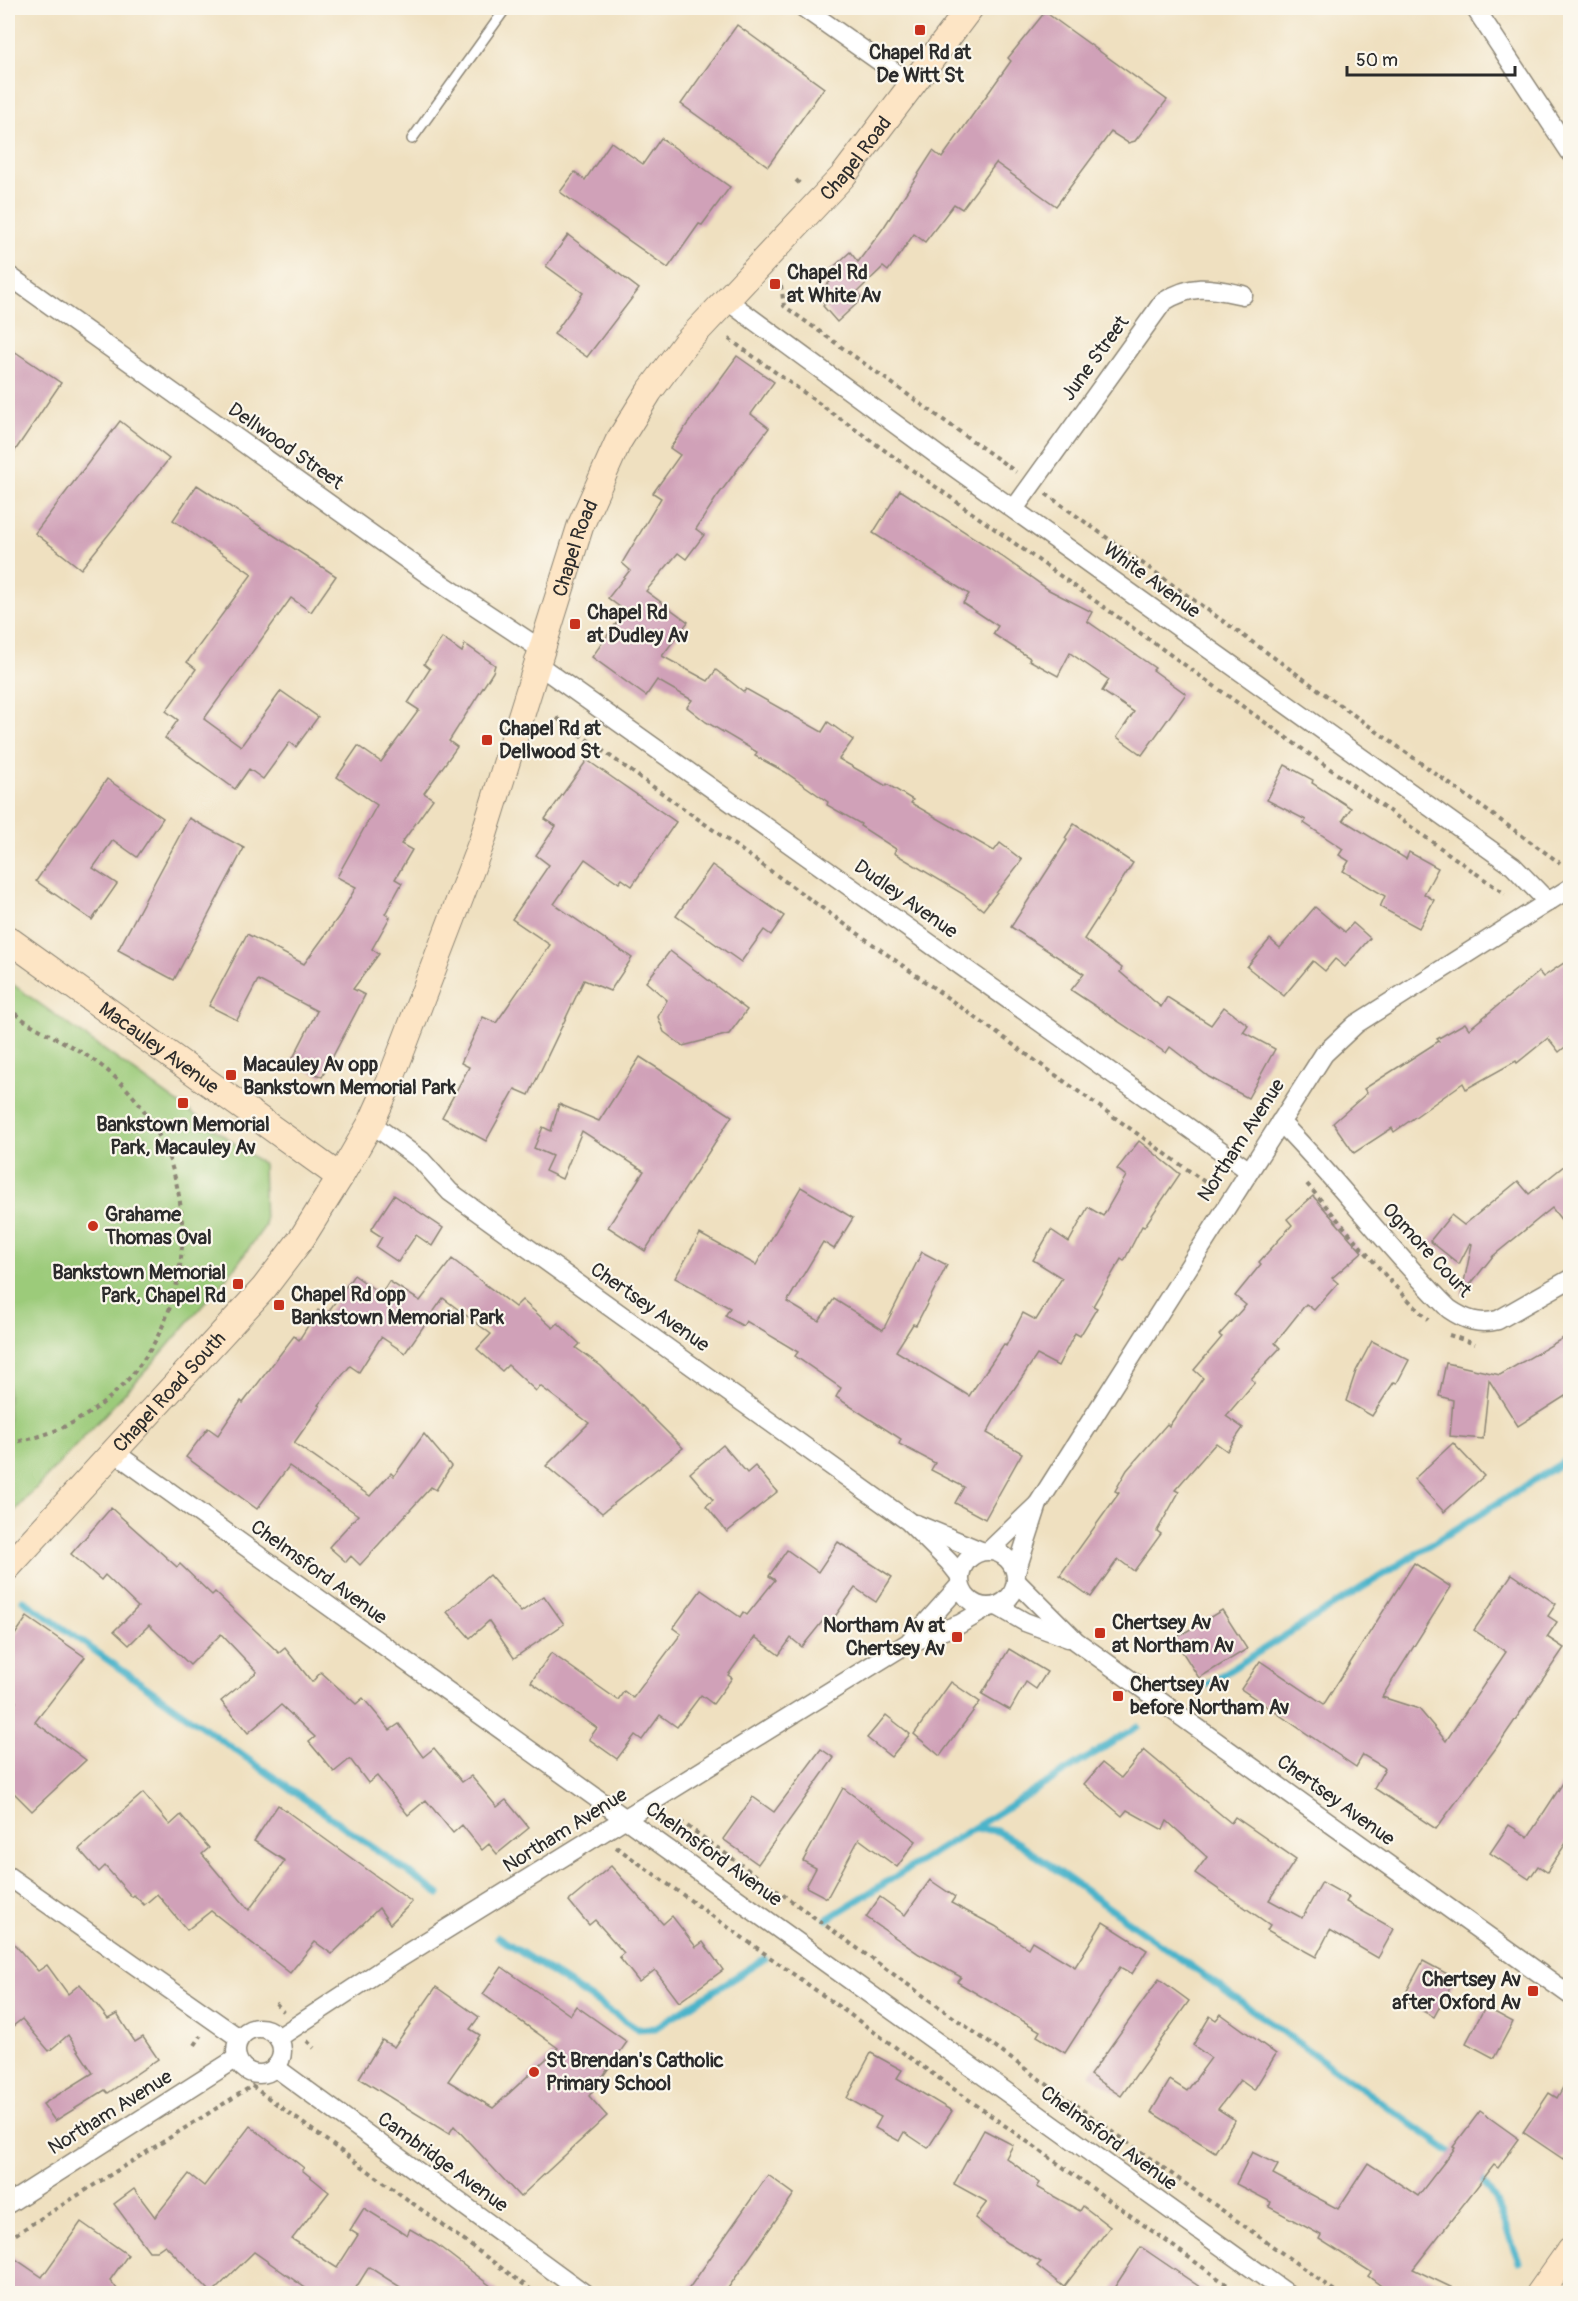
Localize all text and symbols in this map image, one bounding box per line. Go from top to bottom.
marker: Chapel Rd at De Witt St [913,23,927,37]
scale bar [1347,39,1515,77]
place label: Chapel Rd at De Witt St [869,40,972,88]
text: 50 m [1356,49,1398,72]
street label: Chapel Road [814,111,897,205]
place label: Chapel Rd at White Av [787,260,881,308]
marker: Chapel Rd at White Av [768,277,782,291]
street label: June Street [1056,310,1135,406]
street label: Dellwood Street [223,397,349,496]
street label: Chapel Road [547,496,603,600]
street label: White Avenue [1099,536,1206,624]
place label: Chapel Rd at Dudley Av [587,600,688,648]
marker: Chapel Rd at Dudley Av [568,617,582,631]
place label: Chapel Rd at Dellwood St [499,716,602,764]
marker: Chapel Rd at Dellwood St [480,733,494,747]
street label: Dudley Avenue [849,854,963,944]
street label: Macauley Avenue [94,996,224,1099]
place label: Macauley Av opp Bankstown Memorial Park [243,1052,457,1100]
marker: Macauley Av opp Bankstown Memorial Park [224,1068,238,1082]
street label: Northam Avenue [1192,1074,1290,1206]
marker: Bankstown Memorial Park, Macauley Av [176,1096,190,1110]
place label: Bankstown Memorial Park, Macauley Av [96,1112,270,1160]
street label: Ogmore Court [1377,1197,1478,1303]
place label: Grahame Thomas Oval [104,1202,212,1250]
marker: Grahame Thomas Oval [86,1219,100,1233]
street label: Chertsey Avenue [586,1257,715,1357]
place label: Bankstown Memorial Park, Chapel Rd [52,1260,226,1308]
marker: Bankstown Memorial Park, Chapel Rd [231,1277,245,1291]
place label: Chapel Rd opp Bankstown Memorial Park [291,1282,505,1330]
marker: Chapel Rd opp Bankstown Memorial Park [272,1298,286,1312]
street label: Chapel Road South [107,1326,231,1457]
street label: Chelmsford Avenue [246,1514,392,1630]
place label: Chertsey Av at Northam Av [1112,1610,1234,1658]
place label: Northam Av at Chertsey Av [823,1613,946,1661]
marker: Chertsey Av at Northam Av [1093,1626,1107,1640]
marker: Northam Av at Chertsey Av [950,1630,964,1644]
place label: Chertsey Av before Northam Av [1130,1672,1289,1720]
marker: Chertsey Av before Northam Av [1111,1689,1125,1703]
street label: Chertsey Avenue [1272,1749,1400,1851]
street label: Northam Avenue [498,1782,632,1878]
street label: Chelmsford Avenue [641,1796,787,1912]
place label: Chertsey Av after Oxford Av [1392,1967,1521,2015]
marker: Chertsey Av after Oxford Av [1526,1984,1540,1998]
place label: St Brendan's Catholic Primary School [546,2048,724,2096]
street label: Northam Avenue [43,2064,177,2160]
marker: St Brendan's Catholic Primary School [527,2065,541,2079]
street label: Chelmsford Avenue [1036,2080,1182,2196]
street label: Cambridge Avenue [373,2106,513,2218]

